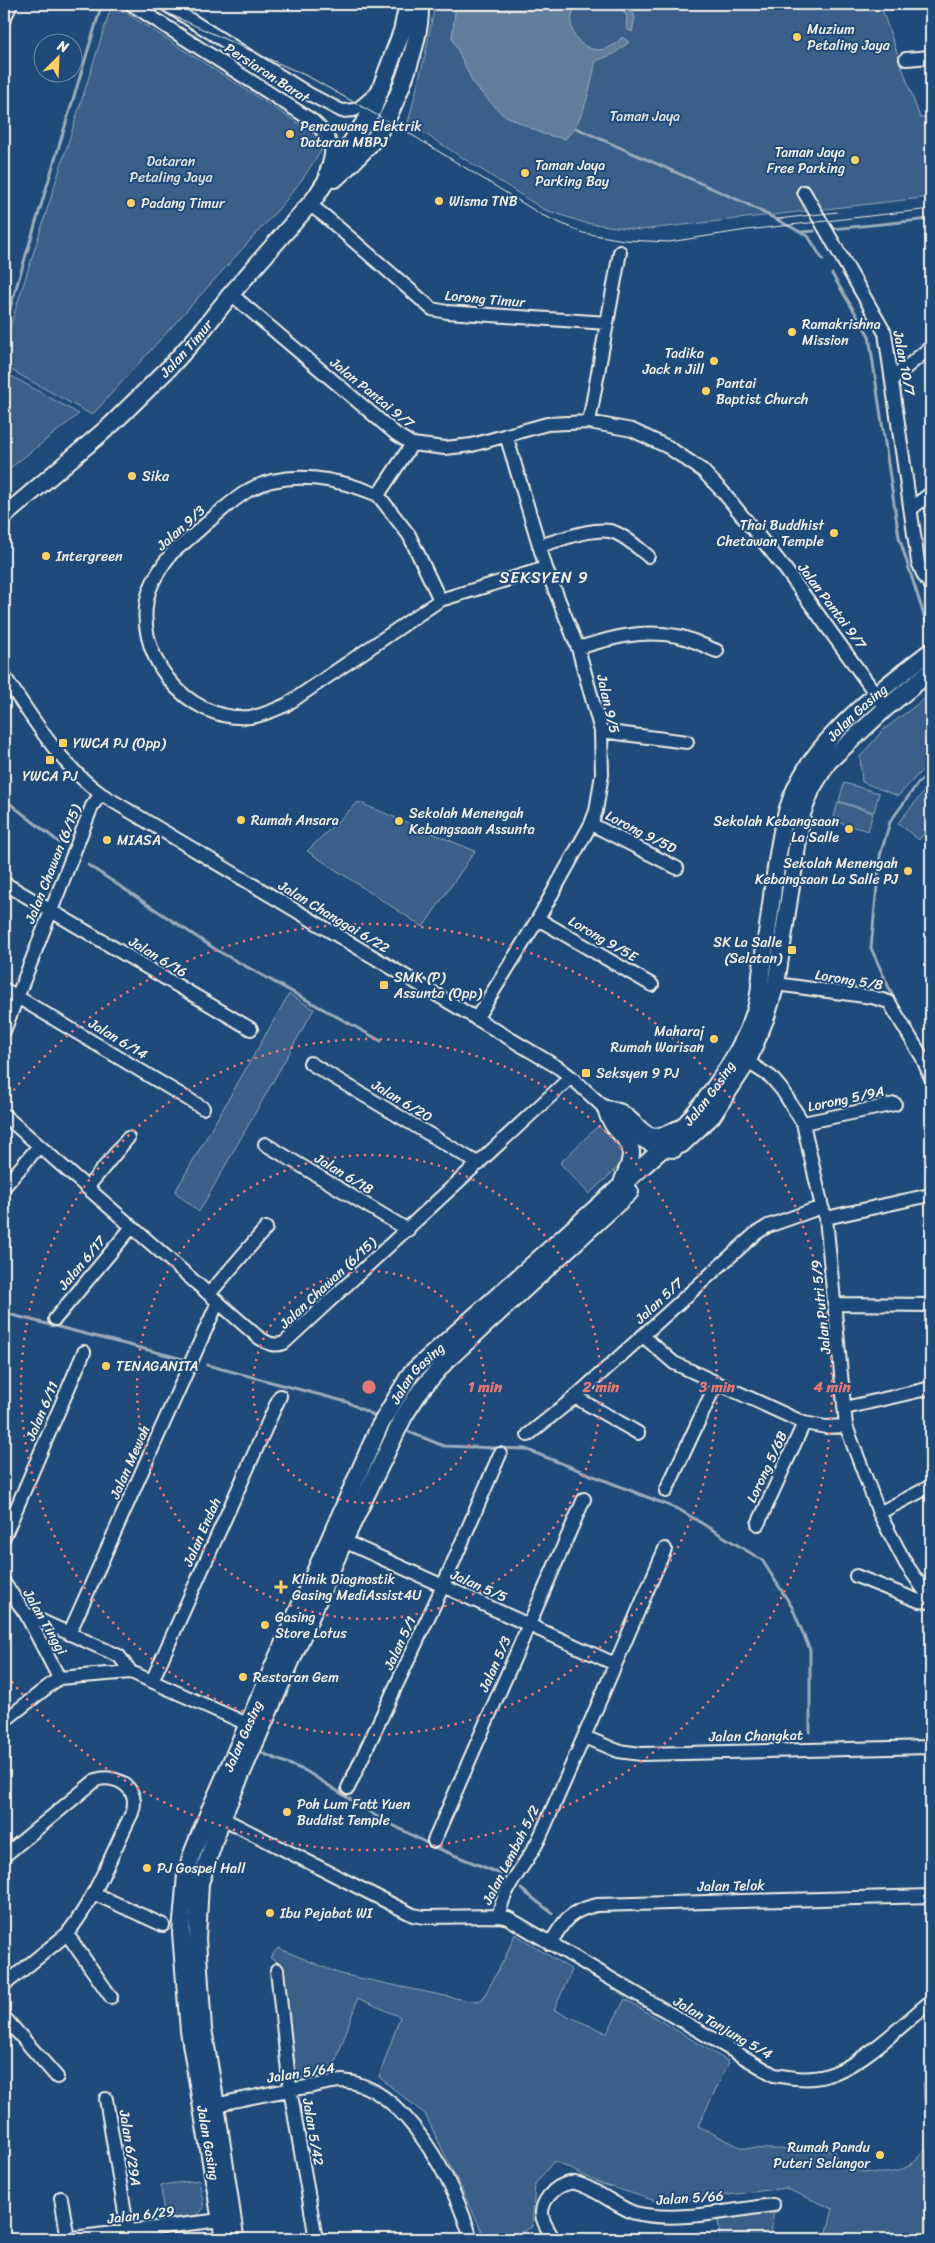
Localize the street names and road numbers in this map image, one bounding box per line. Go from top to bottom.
street label: Persiaran Barat [220,36,316,111]
street label: Lorong Timur [444,283,527,315]
street label: Jalan Timur [153,313,220,384]
street label: Jalan 10/7 [885,327,923,399]
street label: Jalan Pantai 9/7 [323,350,421,436]
street label: Jalan 9/3 [150,499,212,558]
street label: Jalan Pantai 9/7 [790,557,874,655]
street label: Jalan 9/5 [589,671,627,736]
street label: Jalan Gasing [820,677,893,748]
street label: Jalan Chawan (6/15) [17,800,89,928]
street label: Lorong 9/5D [601,803,682,861]
street label: Jalan Changgai 6/22 [273,873,395,960]
street label: Lorong 9/5E [564,909,643,970]
street label: Jalan 6/16 [123,929,192,984]
street label: Lorong 5/8 [813,962,885,998]
street label: Jalan 6/14 [83,1011,153,1067]
street label: Jalan Gasing [676,1056,742,1132]
street label: Jalan 6/20 [366,1072,438,1129]
street label: Lorong 5/9A [805,1079,887,1119]
street label: Jalan 6/18 [309,1146,379,1202]
street label: Jalan 6/17 [51,1229,113,1297]
street label: Jalan Chawan (6/15) [273,1230,383,1336]
street label: Jalan Putri 5/9 [804,1258,838,1356]
street label: Jalan 5/7 [628,1271,690,1331]
street label: Jalan Gasing [382,1336,450,1410]
street label: Jalan 6/11 [18,1377,66,1446]
street label: Jalan Mewah [102,1421,157,1504]
street label: Lorong 5/6B [739,1427,795,1507]
street label: Jalan Endah [175,1494,228,1571]
street label: Jalan 5/5 [446,1562,512,1610]
street label: Jalan Tinggi [15,1583,75,1661]
street label: Jalan 5/1 [376,1612,423,1675]
street label: Jalan 5/3 [471,1632,519,1697]
street label: Jalan Gasing [216,1696,269,1776]
street label: Jalan Changkat [708,1723,803,1749]
street label: Jalan Lembah 5/2 [475,1801,547,1910]
street label: Jalan Telok [696,1873,765,1899]
street label: Jalan Tanjung 5/4 [668,1989,778,2067]
street label: Jalan 5/64 [264,2055,337,2091]
street label: Jalan 5/42 [295,2095,331,2168]
street label: Jalan Gasing [189,2103,227,2182]
street label: Jalan 6/29A [112,2107,148,2188]
street label: Jalan 5/66 [655,2183,724,2213]
street label: Jalan 6/29 [105,2198,176,2232]

